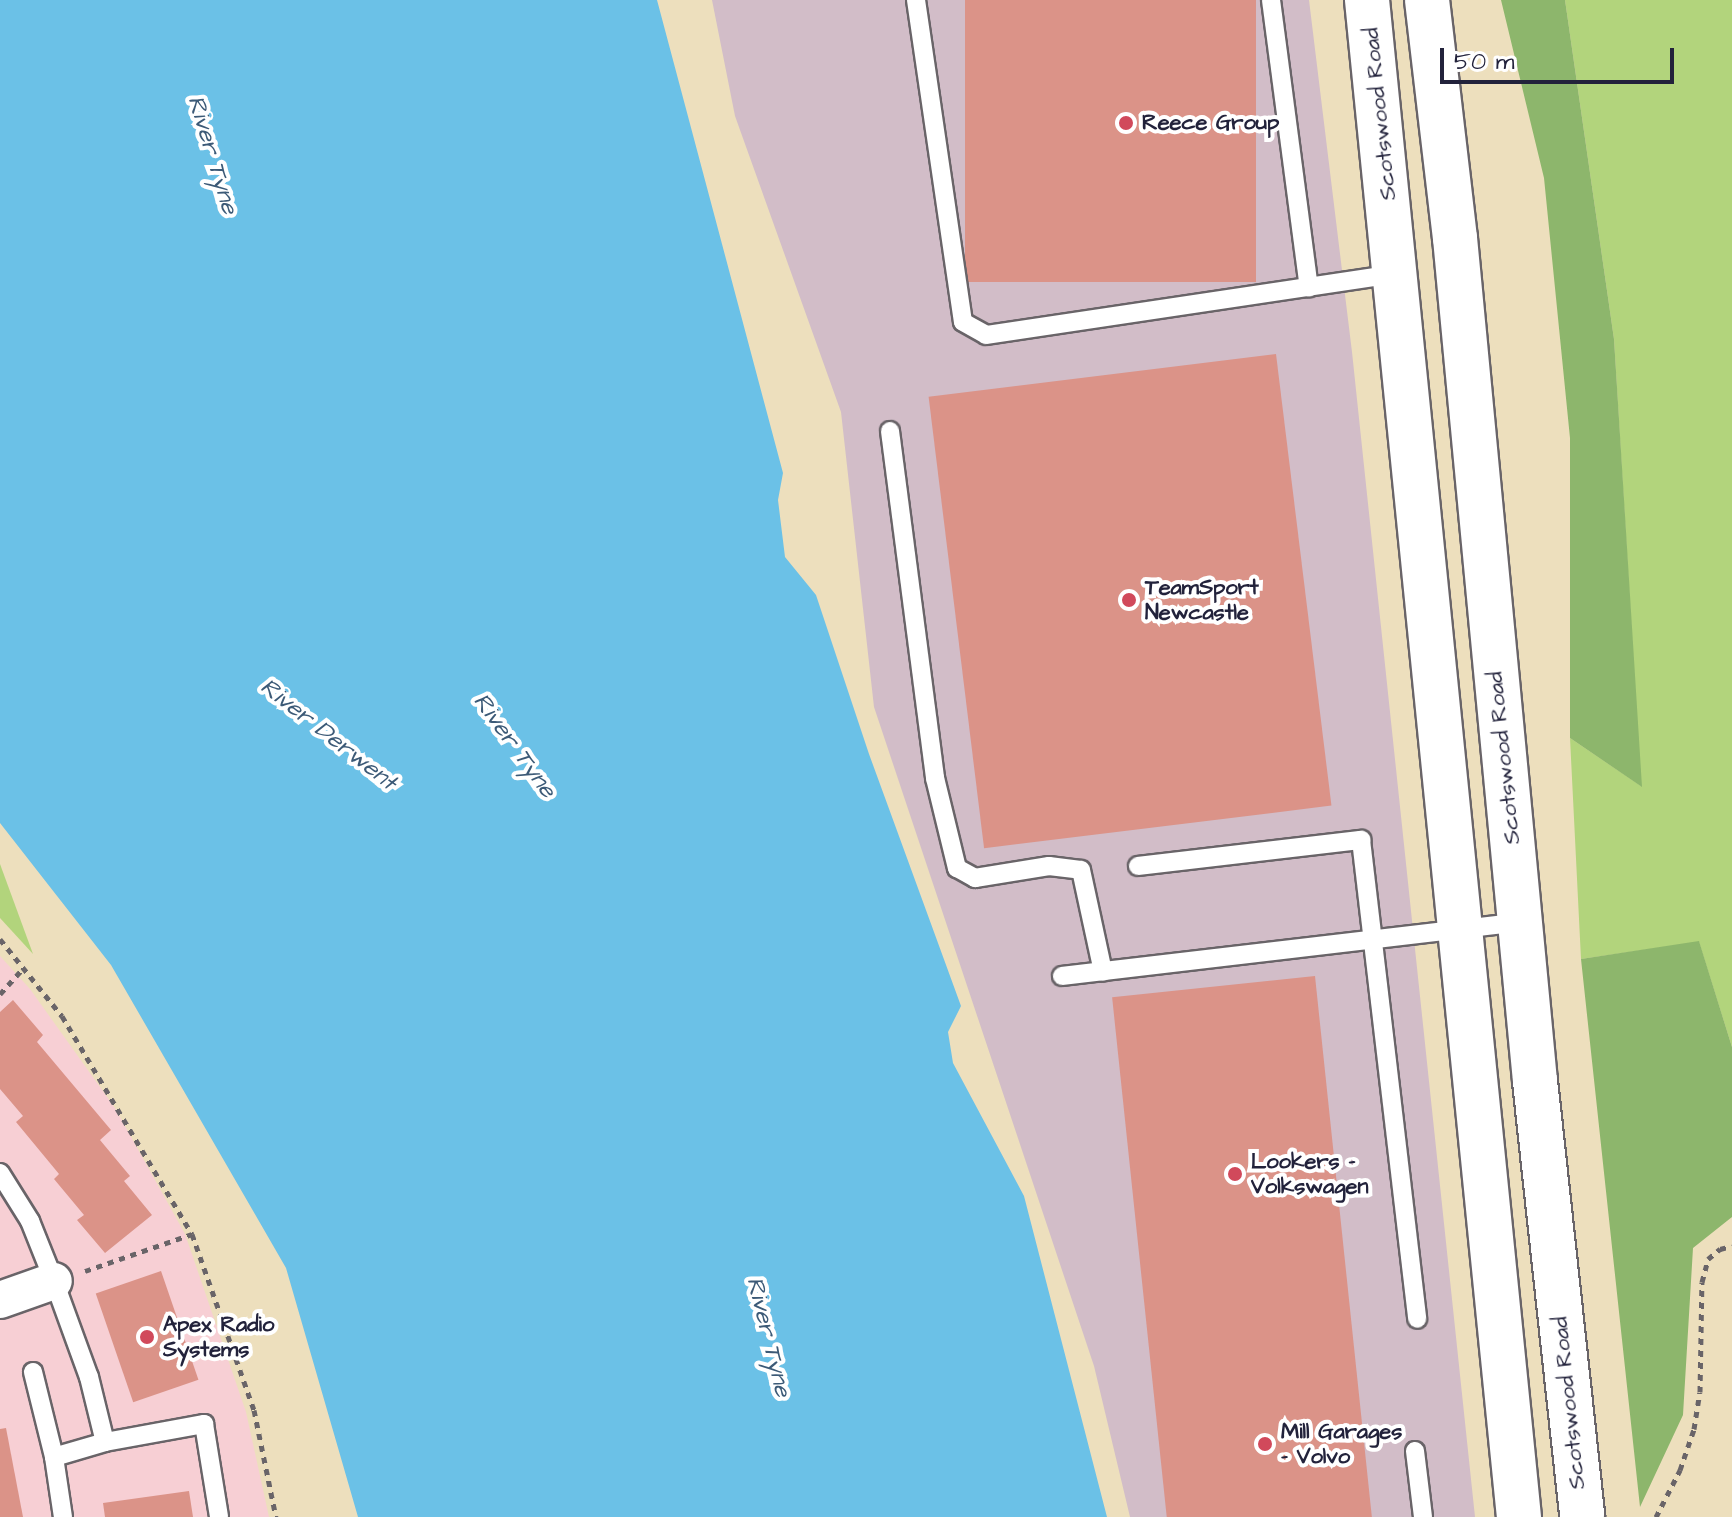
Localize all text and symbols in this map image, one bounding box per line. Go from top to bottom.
street label: Scotswood Road [1358,26,1402,202]
scale bar [1444,32,1678,82]
text: 50 m [1454,45,1514,79]
water label: River Tyne [180,92,244,218]
place label: Reece Group [1142,110,1279,136]
marker: Reece Group [1117,114,1135,132]
place label: TeamSport Newcastle [1145,574,1259,626]
marker: TeamSport Newcastle [1120,591,1138,609]
street label: Scotswood Road [1482,670,1526,846]
water label: River Derwent [254,673,402,797]
water label: River Tyne [466,688,562,804]
place label: Lookers - Volkswagen [1251,1148,1368,1200]
marker: Lookers - Volkswagen [1226,1165,1244,1183]
water label: River Tyne [739,1274,797,1400]
place label: Apex Radio Systems [163,1311,274,1362]
street label: Scotswood Road [1547,1315,1591,1491]
marker: Apex Radio Systems [138,1328,156,1346]
place label: Mill Garages - Volvo [1281,1418,1402,1470]
marker: Mill Garages - Volvo [1256,1435,1274,1453]

